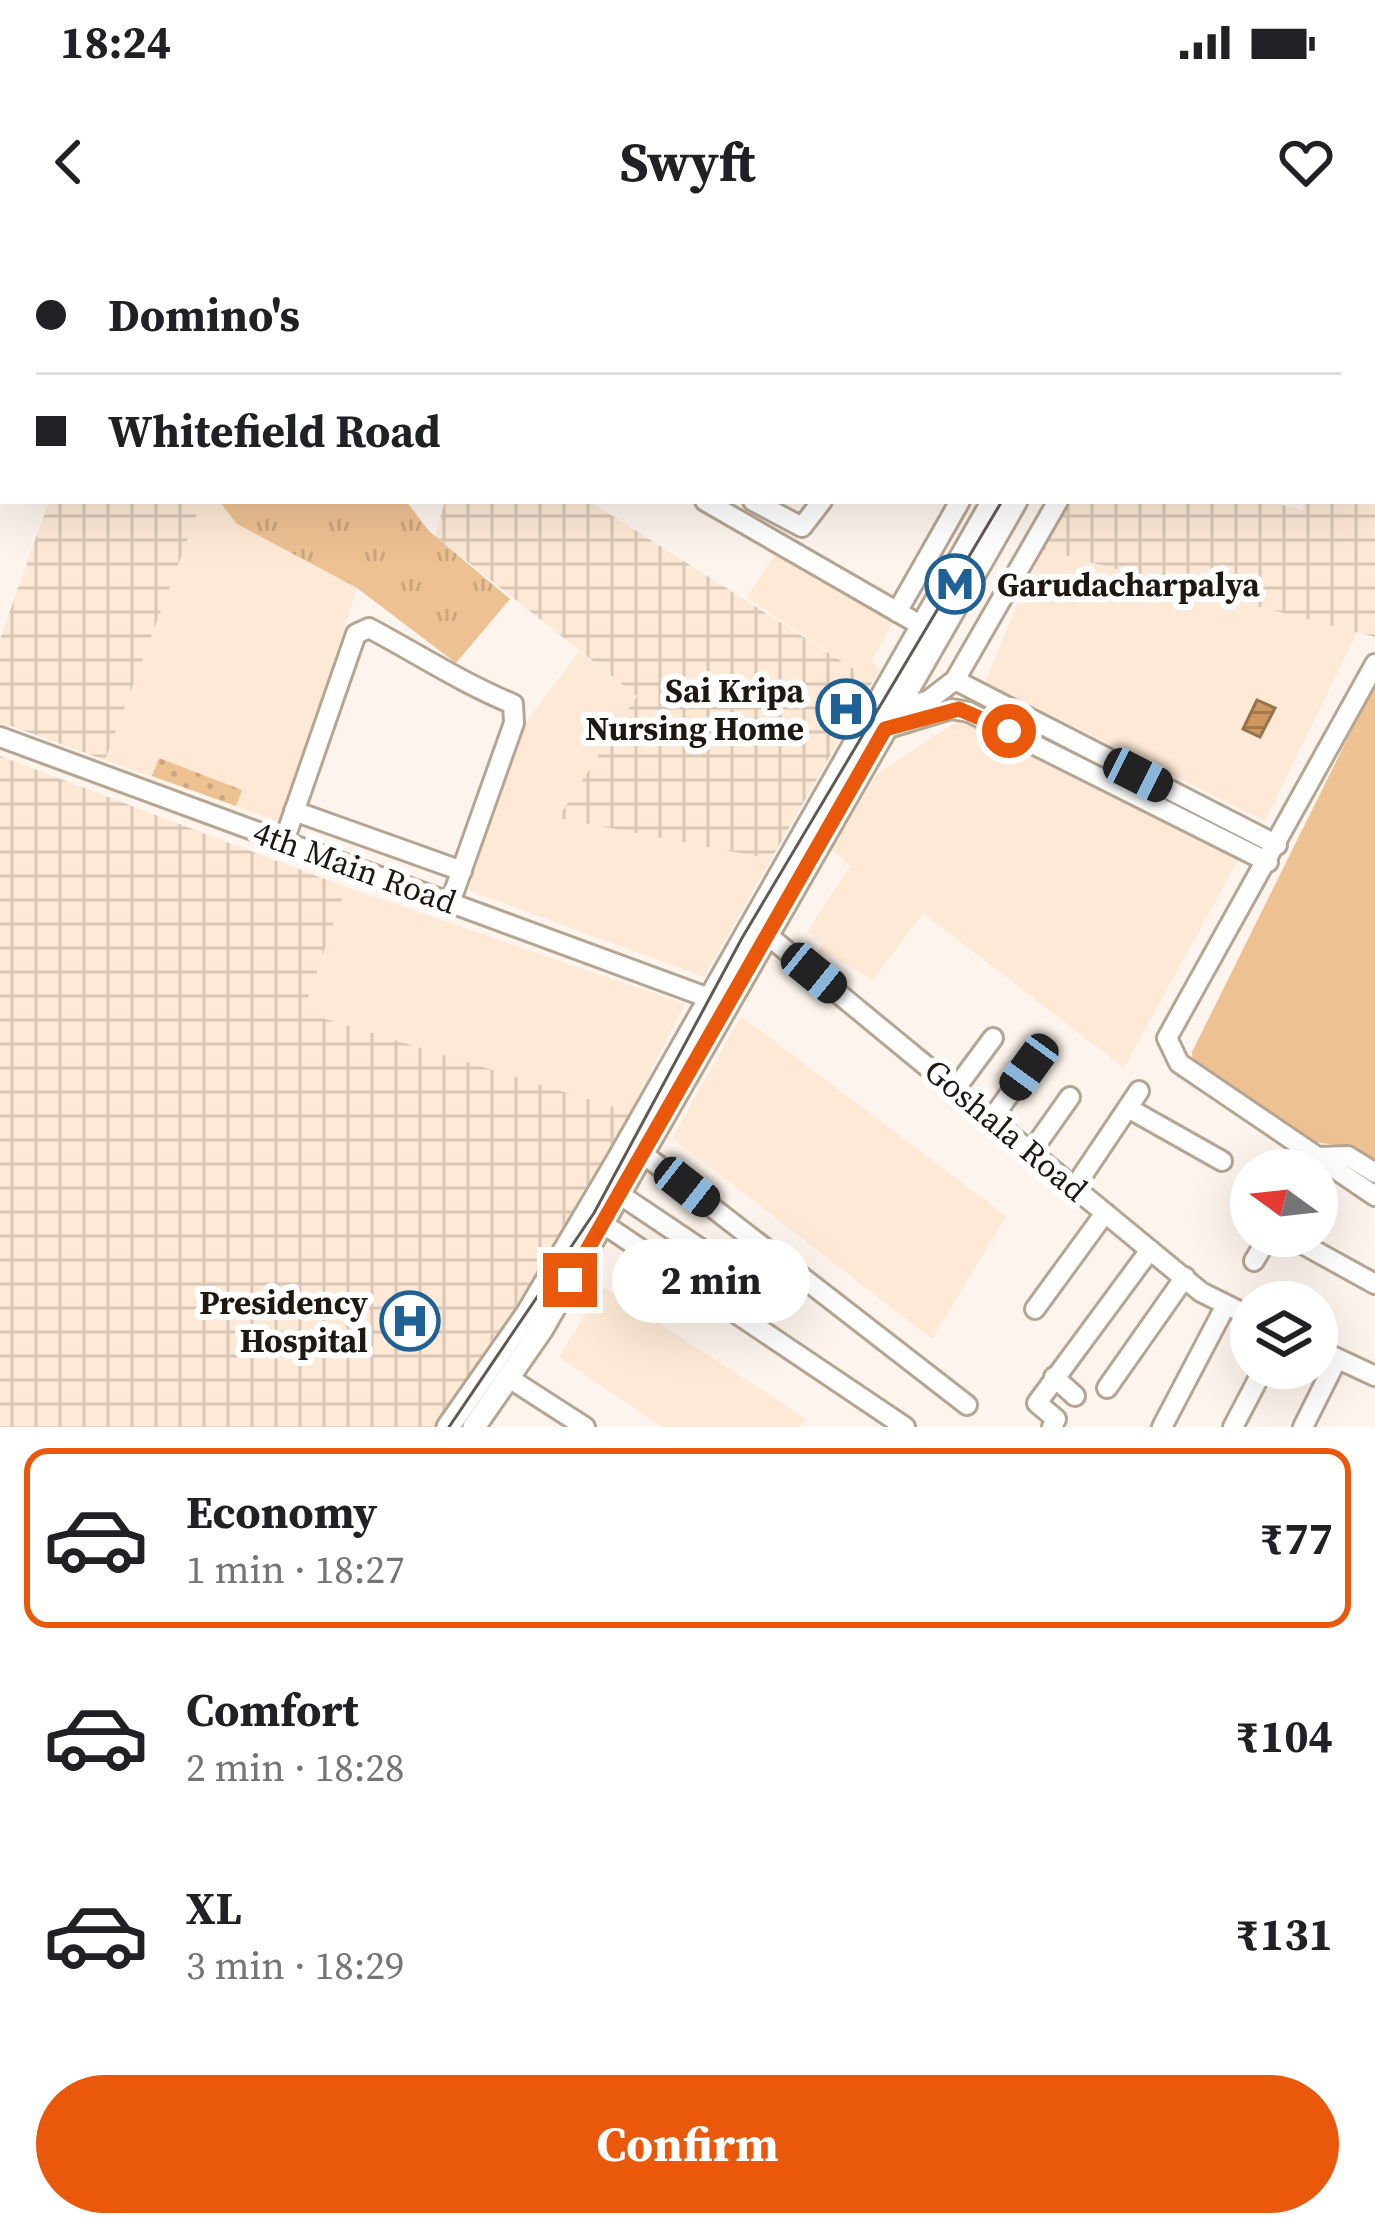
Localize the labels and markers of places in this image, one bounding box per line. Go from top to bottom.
metro station icon: Garudacharpalya [924,553,986,615]
place label: Garudacharpalya [997,562,1260,607]
place label: Sai Kripa Nursing Home [585,668,804,751]
hospital icon: Sai Kripa Nursing Home [815,678,877,740]
place label: Presidency Hospital [199,1280,368,1363]
hospital icon: Presidency Hospital [379,1290,441,1352]

